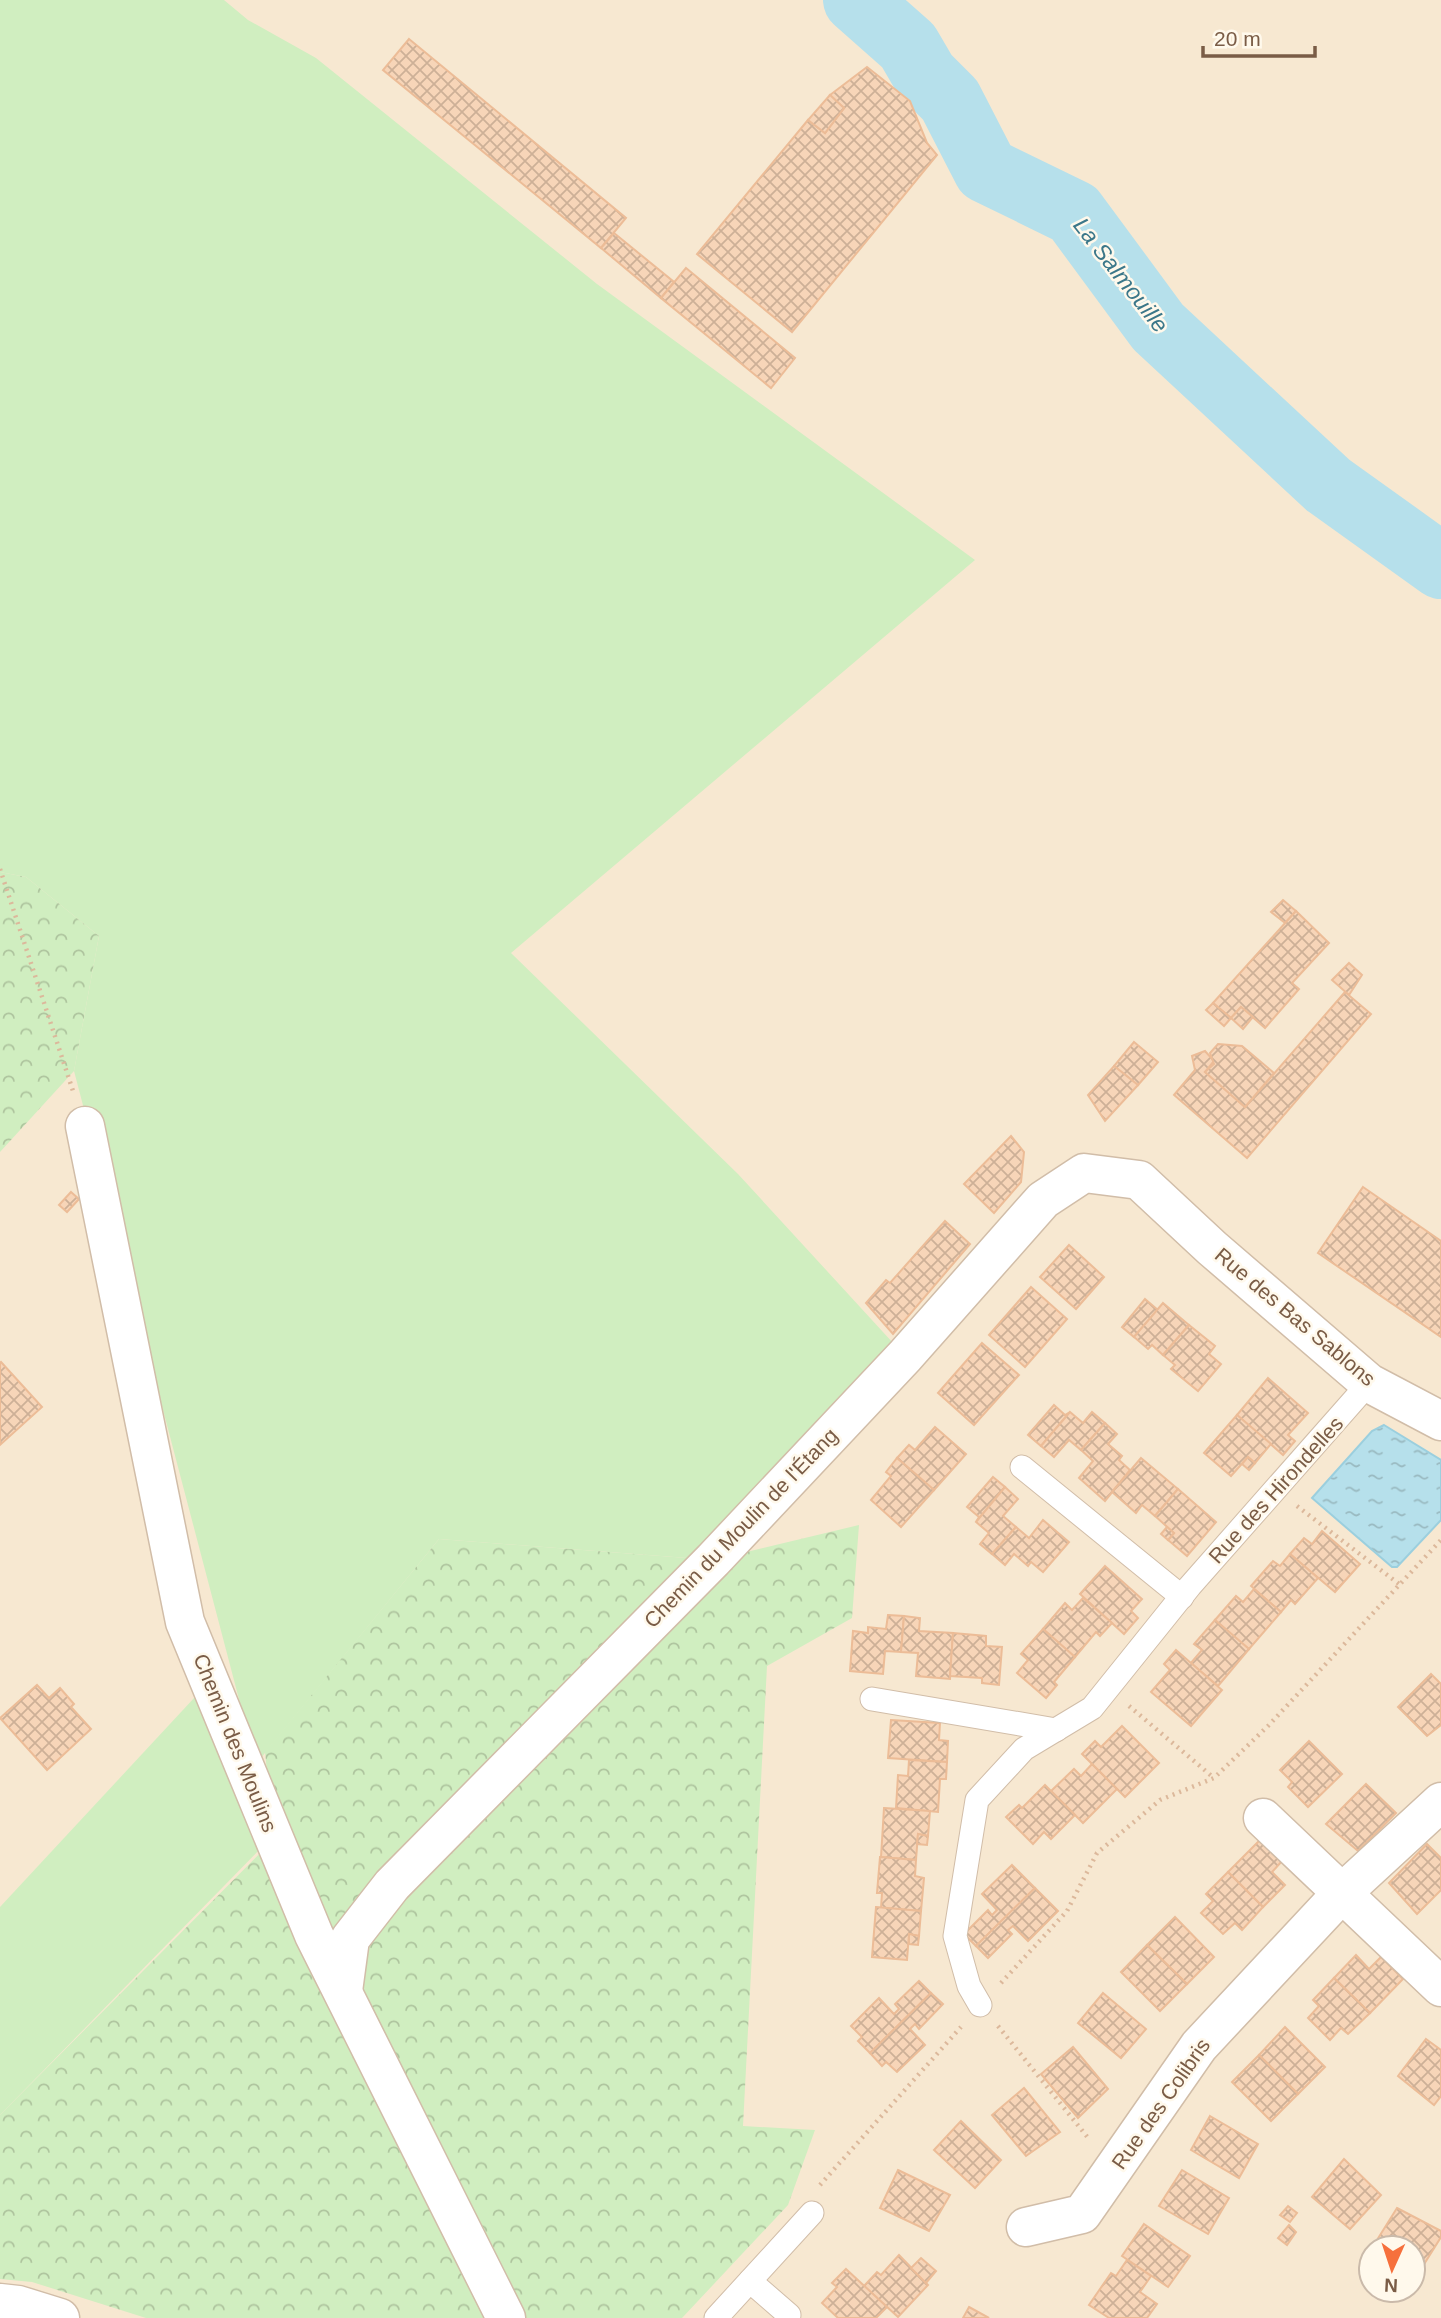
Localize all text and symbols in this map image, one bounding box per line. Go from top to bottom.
scale bar [1203,14,1315,58]
text: 20 m [1214,27,1261,50]
water label: La Salmouille [1068,213,1174,337]
street label: Rue des Bas Sablons [1211,1243,1380,1390]
street label: Rue des Hirondelles [1204,1412,1347,1568]
street label: Chemin du Moulin de l'Étang [639,1423,842,1632]
street label: Chemin des Moulins [189,1650,282,1835]
street label: Rue des Colibris [1107,2034,1214,2173]
north arrow [1357,2234,1427,2304]
text: N [1384,2275,1399,2296]

